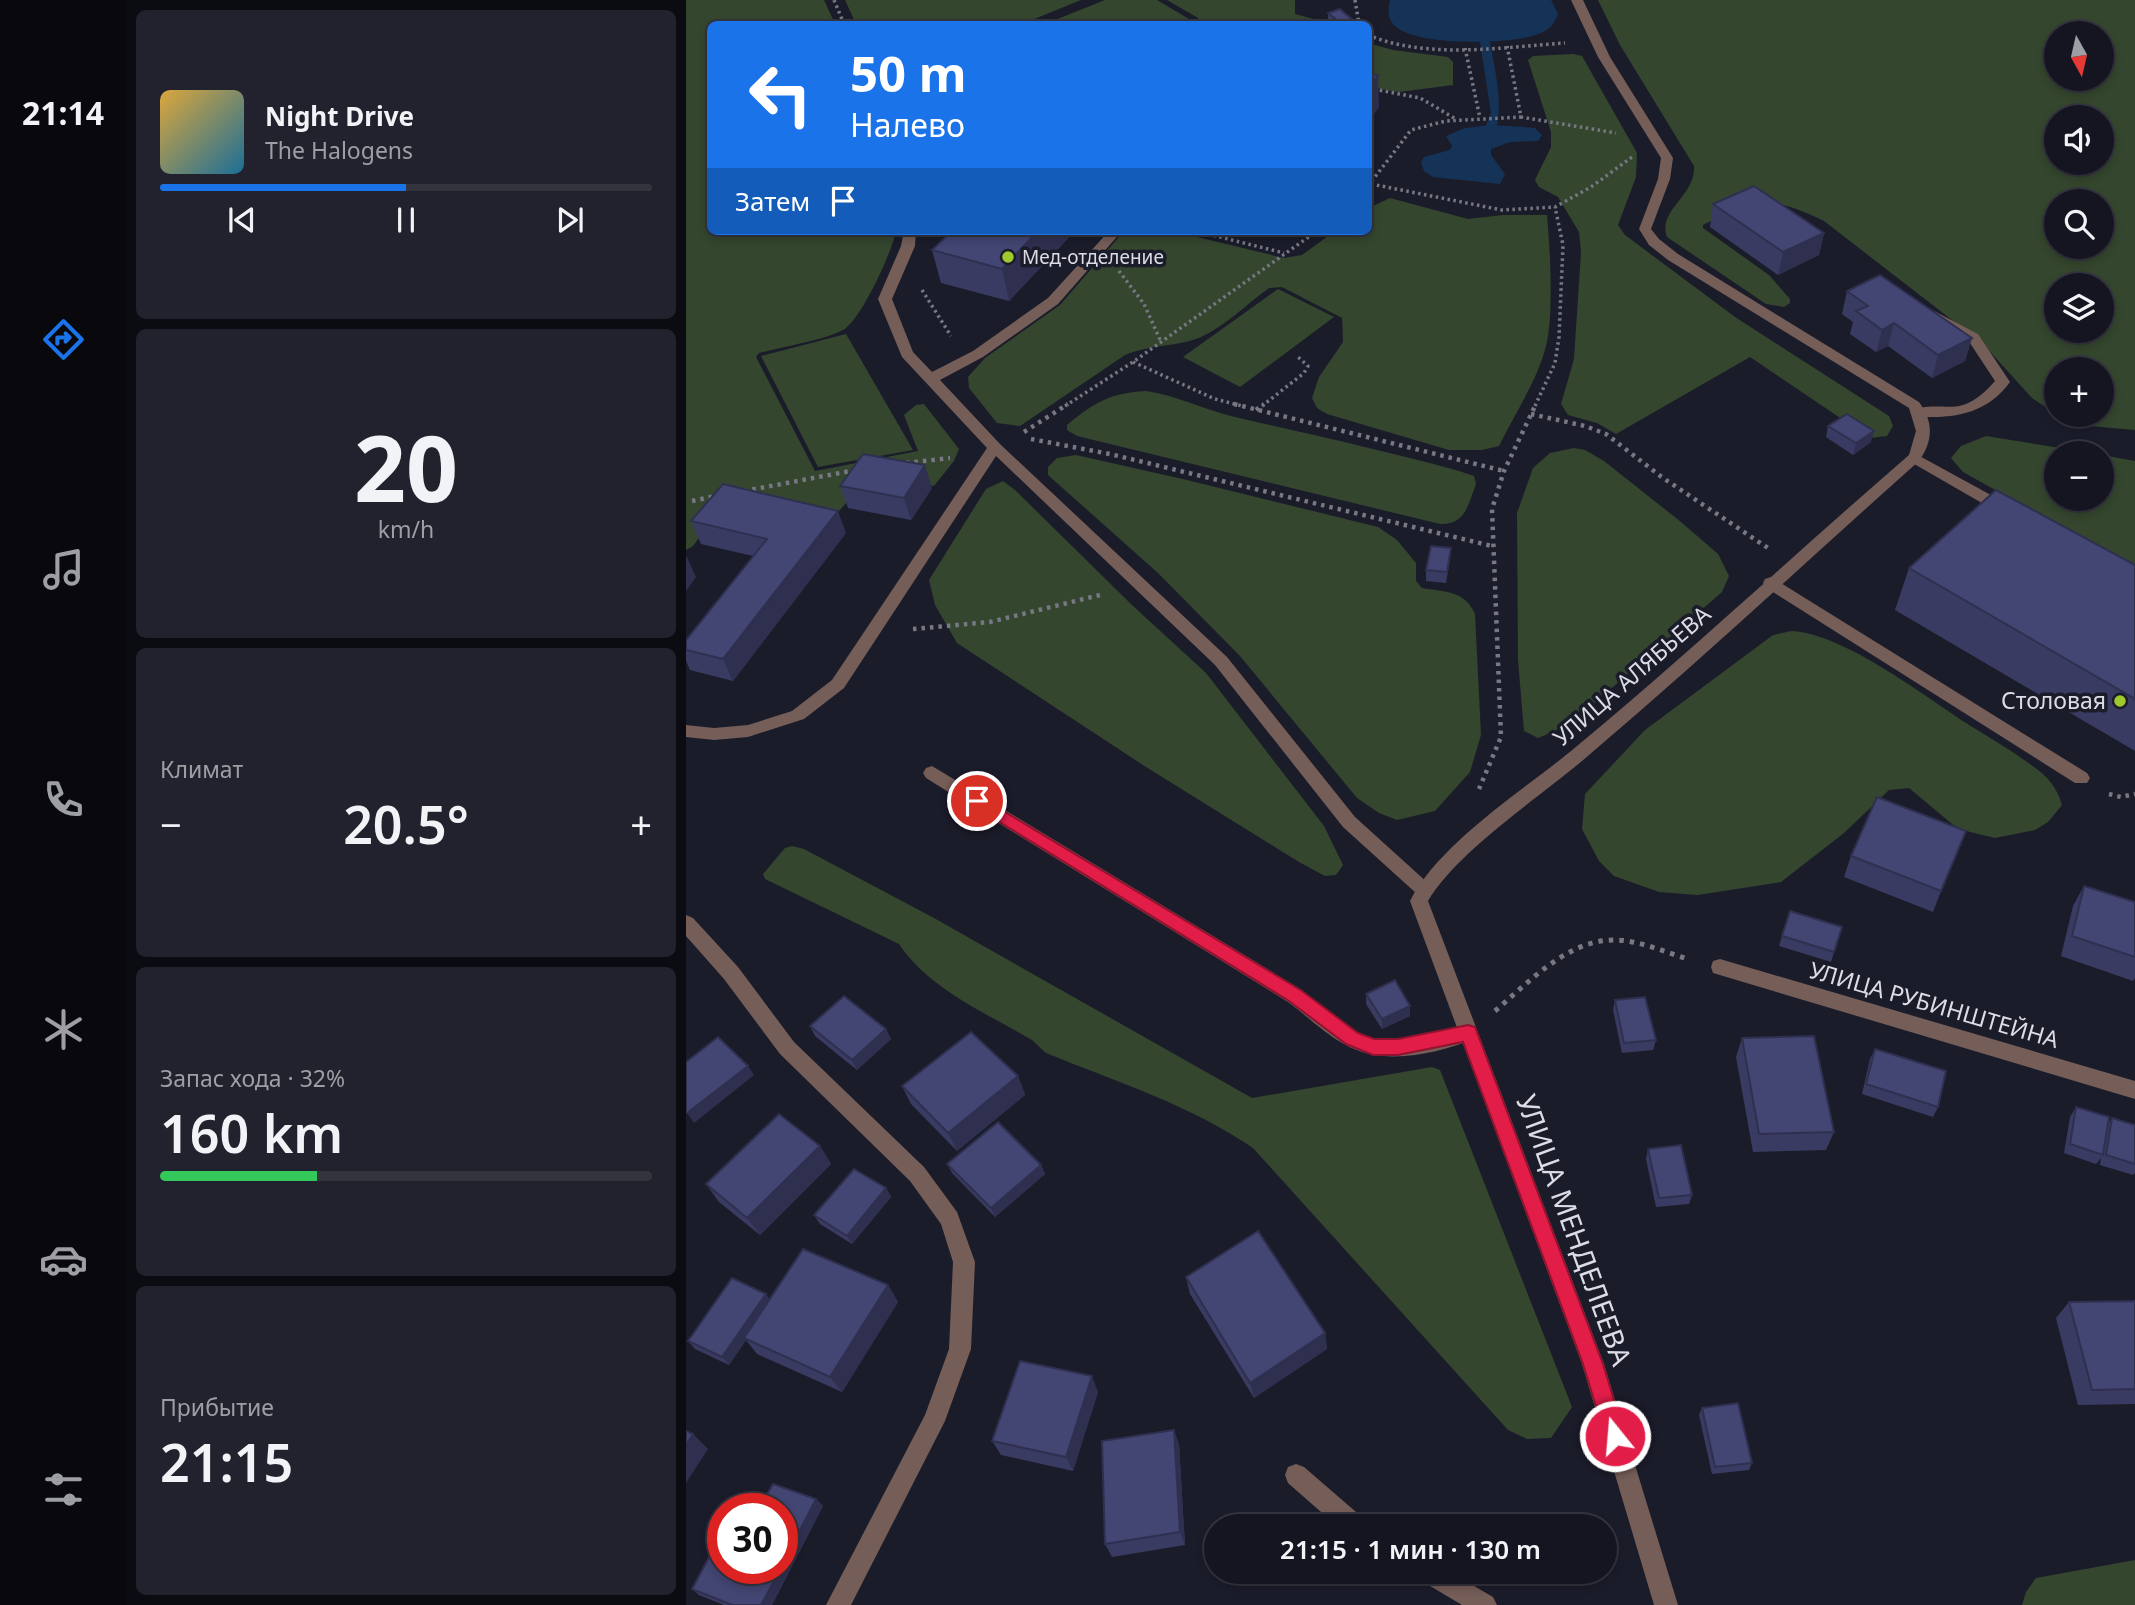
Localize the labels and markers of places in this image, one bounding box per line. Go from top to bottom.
place label: Мед-отделение [1022,244,1164,270]
marker: Мед-отделение [1000,249,1016,265]
place label: Столовая [2001,684,2106,716]
marker: Столовая [2112,693,2128,709]
pin [947,771,1007,831]

